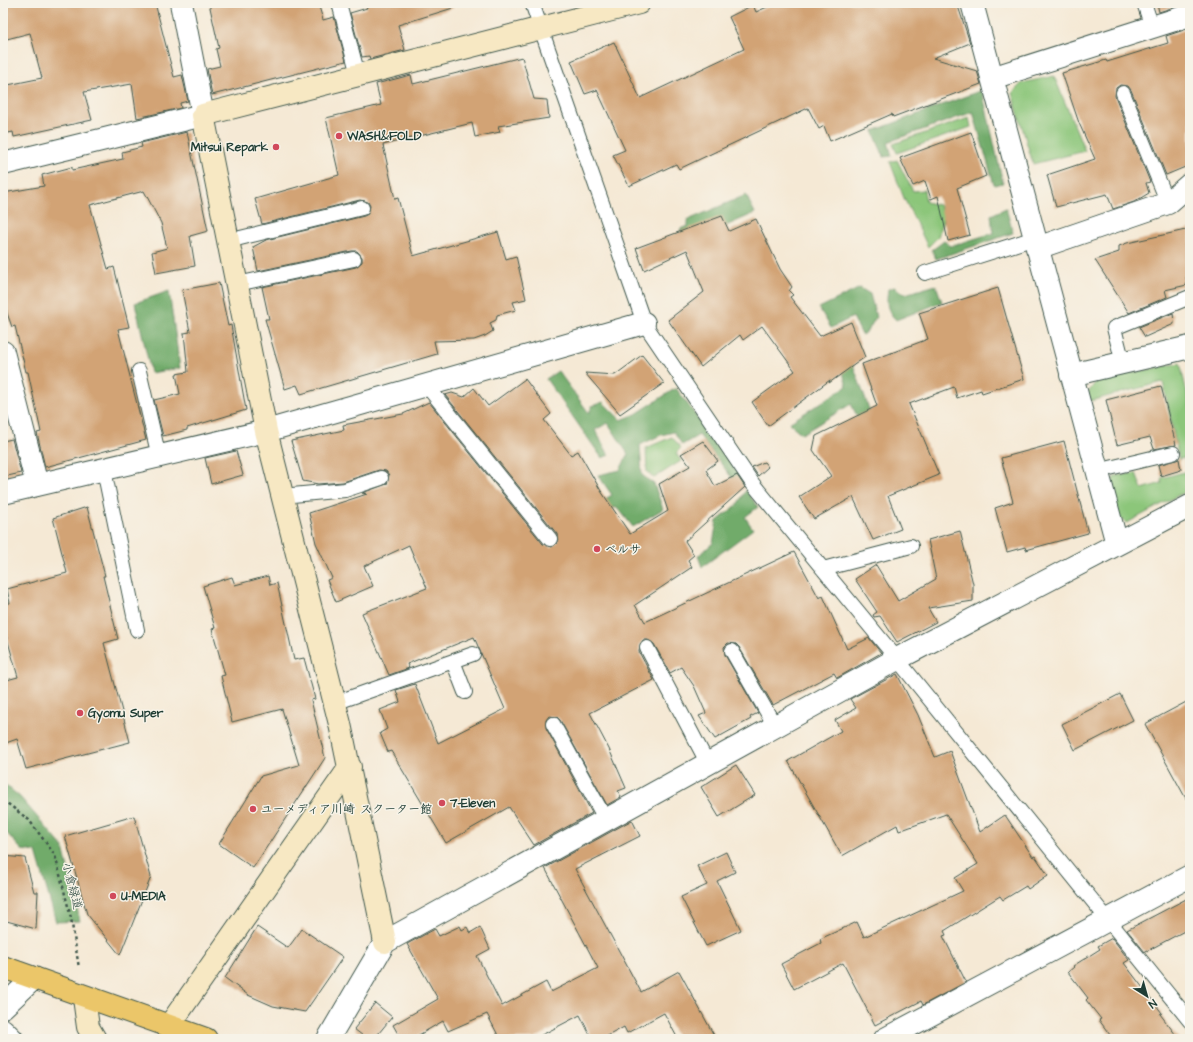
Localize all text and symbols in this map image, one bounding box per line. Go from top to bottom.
place label: WASH&FOLD [346,128,422,145]
marker: WASH&FOLD [334,131,344,141]
place label: Mitsui Repark [191,139,269,157]
marker: Mitsui Repark [271,142,281,152]
place label: ベルサ [605,541,641,558]
marker: ベルサ [592,544,602,554]
place label: Gyomu Super [88,705,164,723]
marker: Gyomu Super [75,708,85,718]
place label: 7-Eleven [449,795,495,812]
marker: 7-Eleven [437,798,447,808]
place label: ユーメディア川崎 スクーター館 [261,801,432,818]
marker: ユーメディア川崎 スクーター館 [248,804,258,814]
street label: 小倉緑道 [58,861,86,911]
place label: U-MEDIA [120,888,166,905]
marker: U-MEDIA [108,891,118,901]
north arrow [1127,976,1167,1016]
text: N [1145,996,1160,1012]

